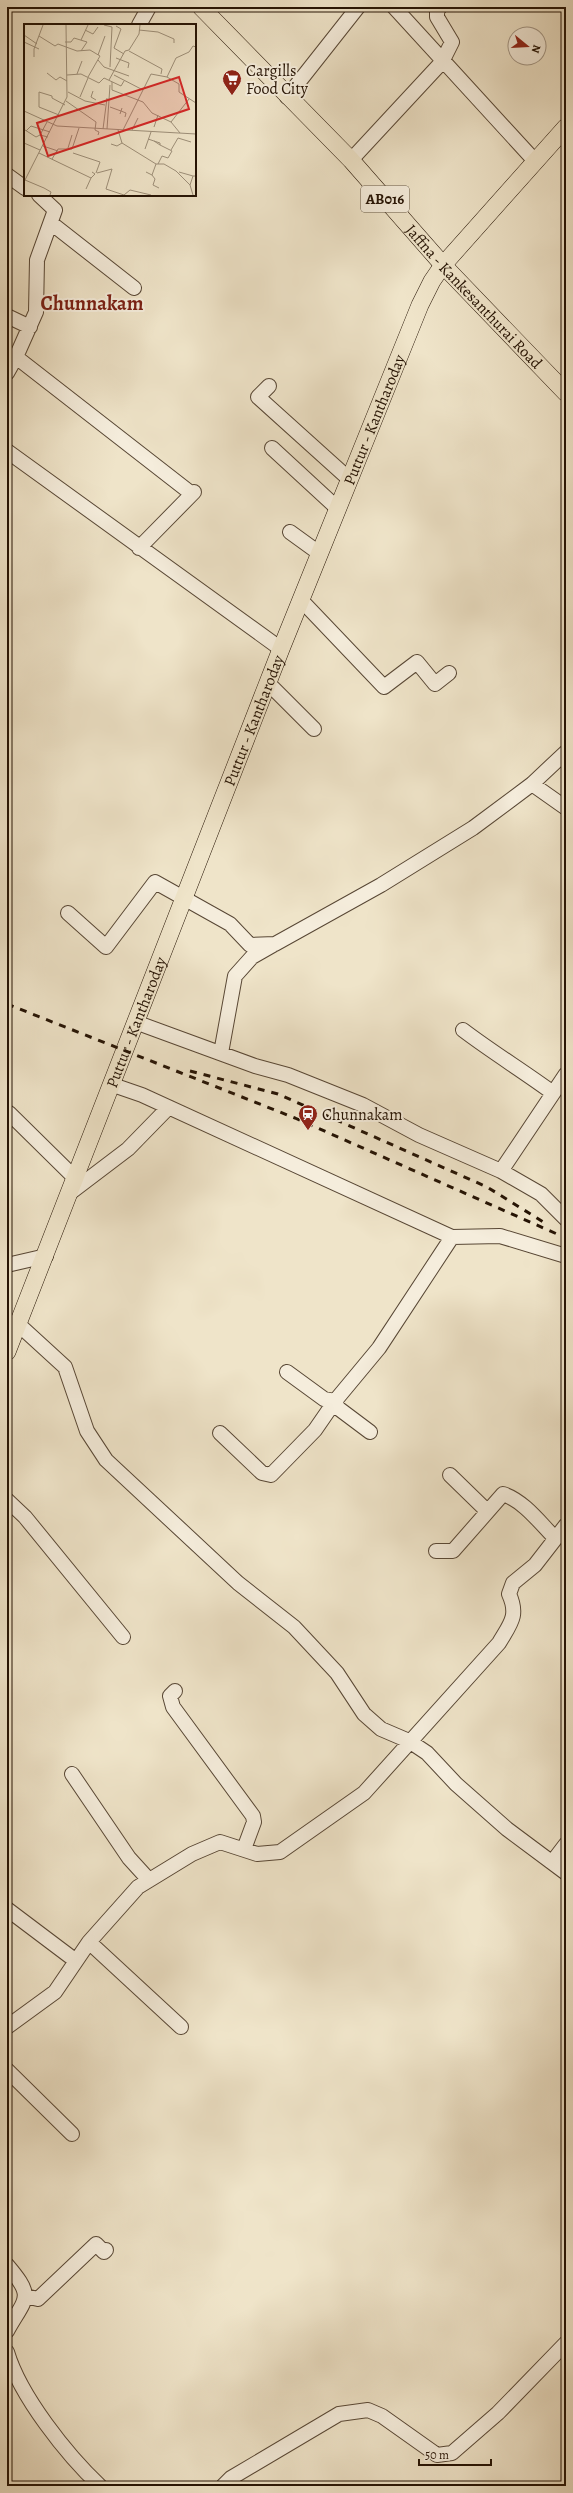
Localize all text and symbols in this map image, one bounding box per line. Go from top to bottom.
inset map [24,24,196,196]
north arrow [507,26,547,66]
text: N [528,43,544,55]
place label: Cargills Food City [246,60,309,100]
supermarket icon: Cargills Food City [221,68,243,96]
road number: AB016 [361,186,409,212]
street label: Jaffna - Kankesanthurai Road [400,220,547,374]
district label: Chunnakam [41,290,144,317]
street label: Puttur - Kantharoday [338,351,411,488]
street label: Puttur - Kantharoday [219,651,290,789]
street label: Puttur - Kantharoday [101,953,172,1091]
station icon: Chunnakam [297,1103,319,1131]
place label: Chunnakam [322,1104,403,1126]
scale bar [419,2441,491,2467]
text: 50 m [425,2447,449,2463]

